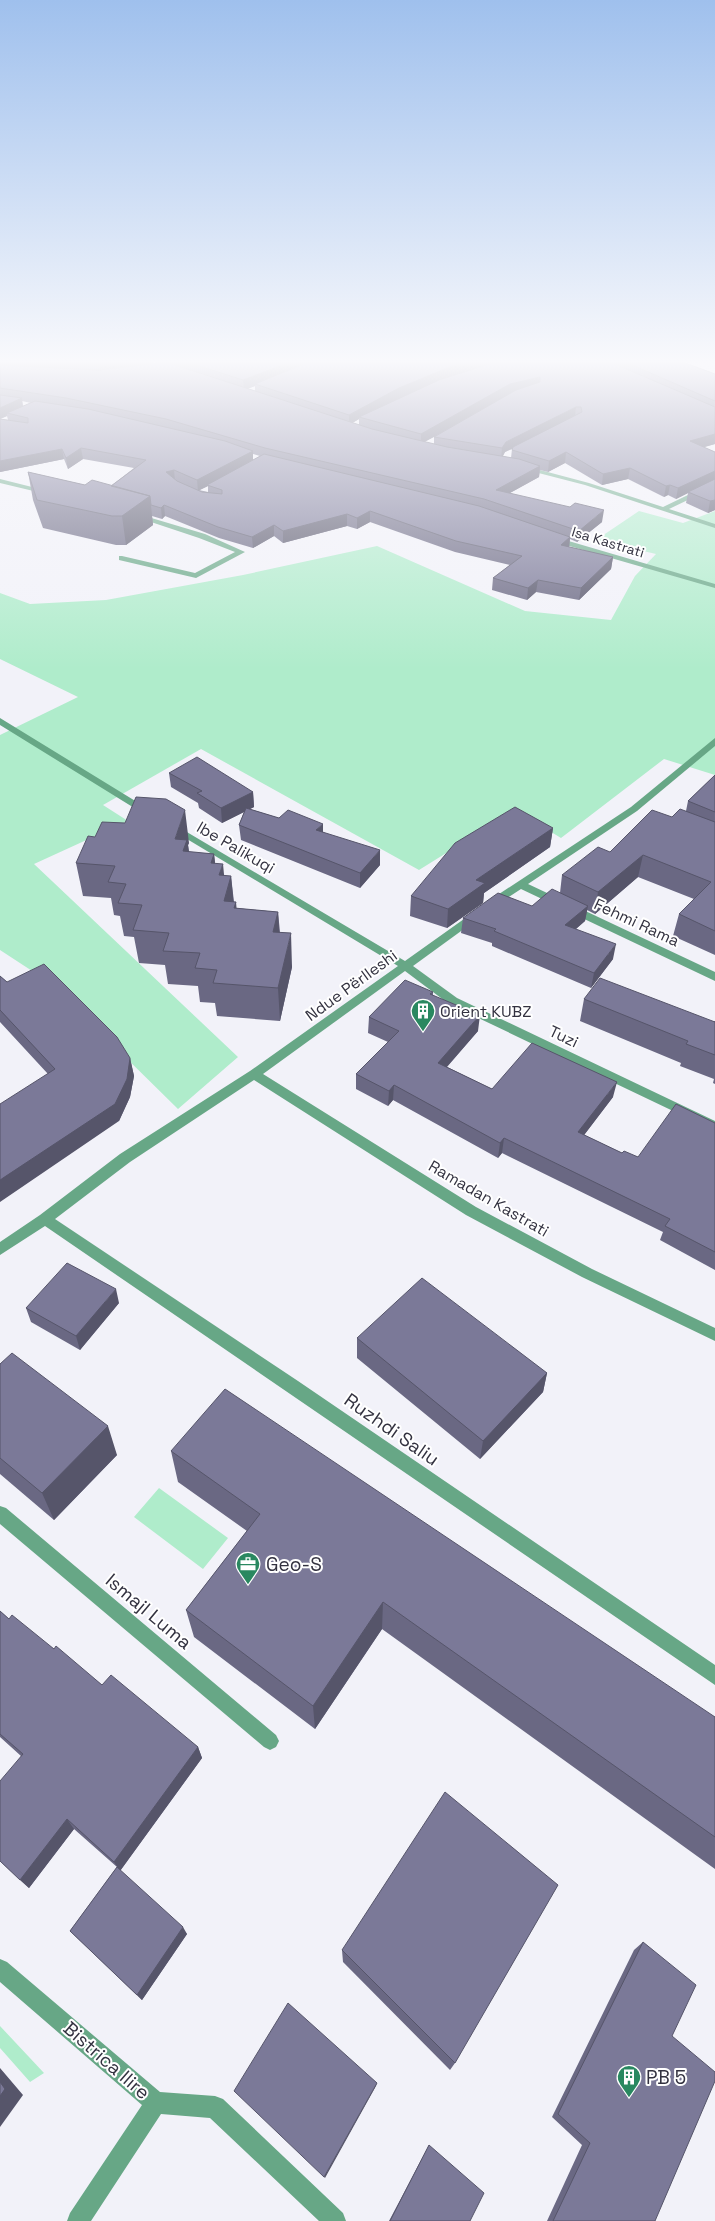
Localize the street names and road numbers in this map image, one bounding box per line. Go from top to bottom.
street label: Isa Kastrati [569,522,647,562]
street label: Ibe Palikuqi [193,817,279,878]
street label: Fehmi Rama [591,894,683,951]
street label: Ndue Përlleshi [301,945,401,1026]
street label: Tuzi [546,1021,582,1052]
street label: Ramadan Kastrati [425,1155,553,1241]
street label: Ruzhdi Saliu [339,1387,444,1471]
street label: Ismajl Luma [100,1568,197,1655]
street label: Bistrica Ilire [58,2016,155,2105]

